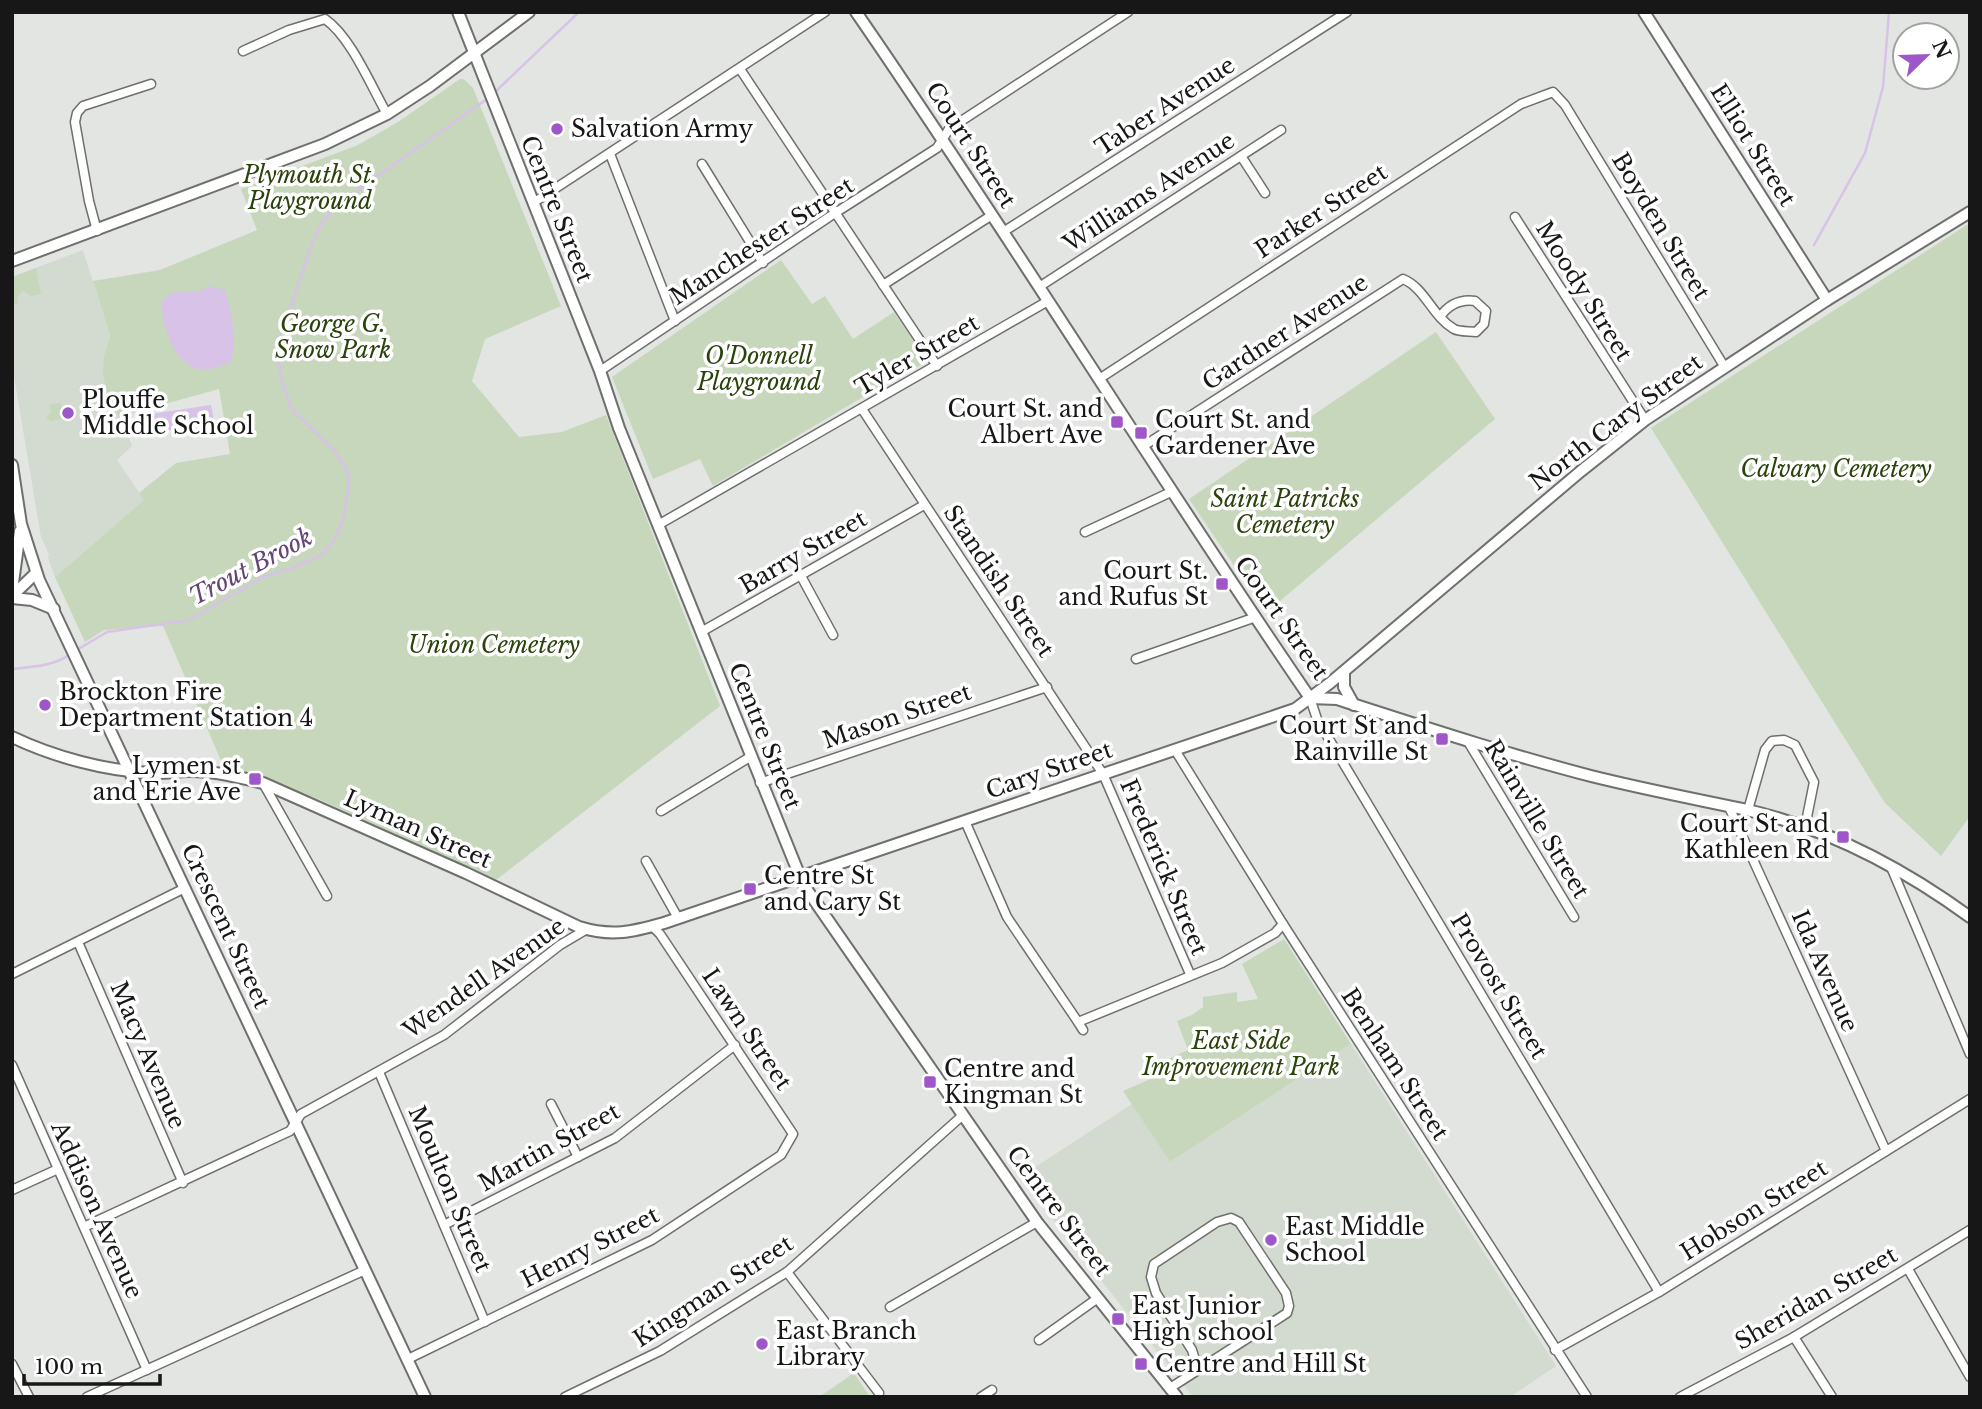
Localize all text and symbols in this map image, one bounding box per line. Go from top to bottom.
north arrow [1891,21,1961,91]
text: N [1927,37,1955,62]
street label: Taber Avenue [1090,51,1240,161]
street label: Court Street [920,77,1022,213]
street label: Elliot Street [1704,79,1802,212]
place label: Salvation Army [571,115,754,143]
marker: Salvation Army [549,121,565,137]
street label: Williams Avenue [1057,126,1240,258]
street label: Centre Street [515,132,599,287]
street label: Boyden Street [1606,147,1716,305]
street label: Parker Street [1250,158,1393,264]
park label: Plymouth St. Playground [242,161,377,215]
street label: Manchester Street [665,171,859,311]
street label: Moody Street [1530,216,1638,366]
street label: Gardner Avenue [1197,268,1373,396]
street label: Tyler Street [850,308,984,402]
park label: George G. Snow Park [275,310,391,364]
park label: O'Donnell Playground [696,342,821,396]
street label: North Cary Street [1524,348,1708,496]
place label: Plouffe Middle School [82,386,254,440]
place label: Court St. and Albert Ave [948,395,1103,449]
marker: Plouffe Middle School [60,405,76,421]
place label: Court St. and Gardener Ave [1155,406,1315,460]
marker: Court St. and Albert Ave [1109,414,1125,430]
marker: Court St. and Gardener Ave [1133,425,1149,441]
park label: Calvary Cemetery [1740,455,1932,483]
park label: Saint Patricks Cemetery [1211,485,1360,539]
street label: Standish Street [938,500,1060,663]
street label: Barry Street [734,504,872,600]
water label: Trout Brook [184,522,317,611]
street label: Court Street [1229,551,1335,685]
place label: Court St. and Rufus St [1058,557,1208,611]
marker: Court St. and Rufus St [1214,576,1230,592]
park label: Union Cemetery [408,631,580,659]
street label: Centre Street [723,659,807,814]
street label: Mason Street [819,677,975,754]
place label: Brockton Fire Department Station 4 [59,678,313,732]
marker: Brockton Fire Department Station 4 [37,697,53,713]
place label: Court St and Rainville St [1279,712,1428,766]
marker: Court St and Rainville St [1434,731,1450,747]
street label: Cary Street [982,735,1116,805]
street label: Rainville Street [1479,735,1595,904]
place label: Lymen st and Erie Ave [93,752,241,806]
marker: Lymen st and Erie Ave [247,771,263,787]
street label: Frederick Street [1114,775,1214,960]
street label: Lyman Street [340,784,496,874]
place label: Court St and Kathleen Rd [1680,810,1829,864]
marker: Court St and Kathleen Rd [1835,829,1851,845]
street label: Crescent Street [176,839,277,1013]
place label: Centre St and Cary St [764,862,901,916]
marker: Centre St and Cary St [742,881,758,897]
street label: Ida Avenue [1786,906,1864,1036]
street label: Provost Street [1445,908,1554,1064]
street label: Wendell Avenue [397,912,570,1045]
street label: Lawn Street [696,963,798,1095]
street label: Macy Avenue [104,977,192,1133]
street label: Benham Street [1335,983,1455,1146]
park label: East Side Improvement Park [1141,1027,1340,1081]
place label: Centre and Kingman St [944,1055,1083,1109]
marker: Centre and Kingman St [922,1074,938,1090]
street label: Martin Street [474,1097,625,1197]
street label: Moulton Street [402,1102,498,1277]
street label: Addison Avenue [45,1116,149,1303]
street label: Centre Street [1001,1140,1117,1282]
street label: Hobson Street [1675,1153,1833,1266]
street label: Henry Street [517,1200,664,1294]
place label: East Middle School [1285,1213,1425,1267]
street label: Kingman Street [628,1229,798,1353]
marker: East Middle School [1263,1232,1279,1248]
street label: Sheridan Street [1730,1240,1902,1356]
place label: East Junior High school [1132,1292,1273,1346]
marker: East Junior High school [1110,1311,1126,1327]
place label: East Branch Library [776,1317,917,1371]
marker: East Branch Library [754,1336,770,1352]
scale bar [24,1342,161,1386]
place label: Centre and Hill St [1155,1350,1367,1378]
text: 100 m [35,1354,103,1380]
marker: Centre and Hill St [1133,1356,1149,1372]

